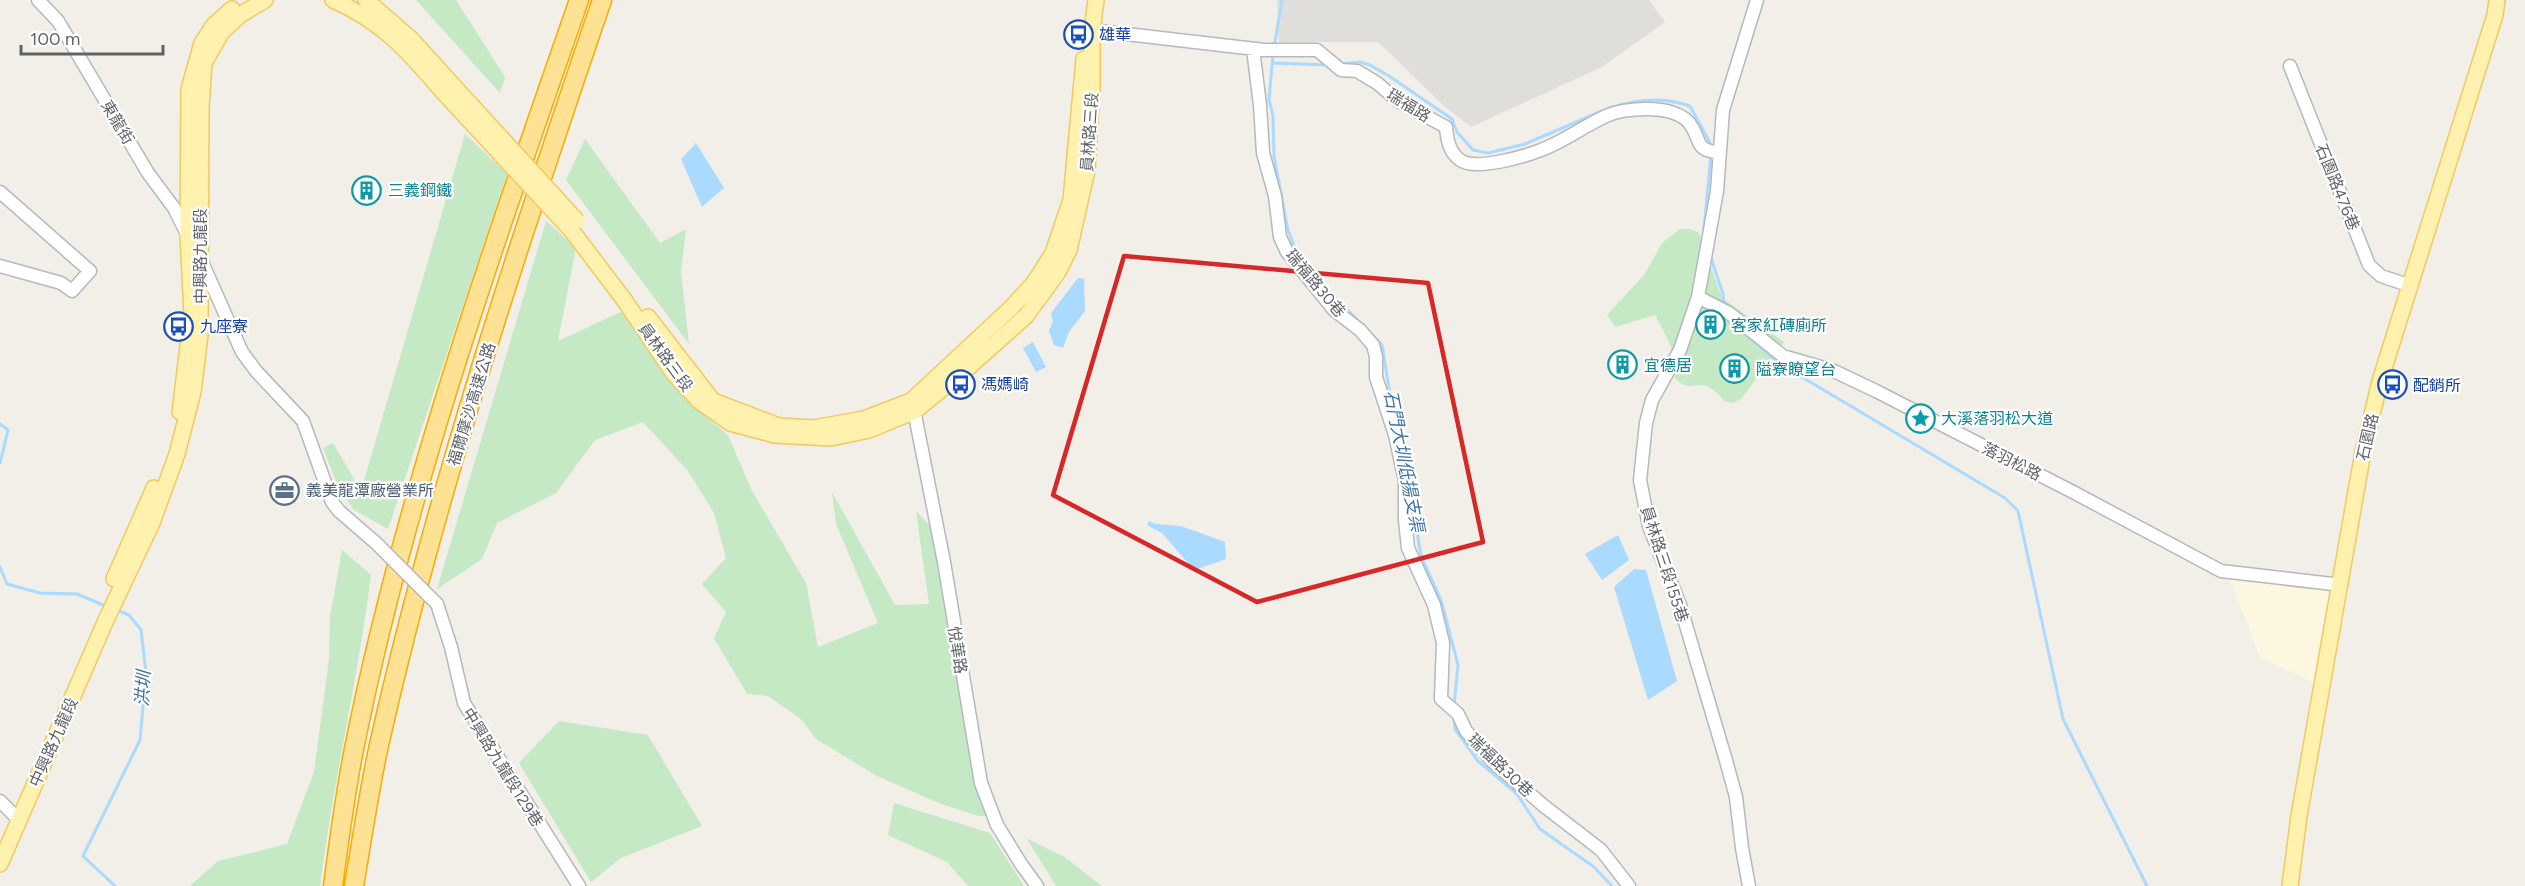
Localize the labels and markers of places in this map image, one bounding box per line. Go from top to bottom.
bus stop icon: 雄華 [1062,18,1094,50]
place label: 雄華 [1099,25,1131,44]
building icon: 三義鋼鐵 [351,174,383,206]
place label: 三義鋼鐵 [388,181,452,200]
building icon: 客家紅磚廁所 [1694,309,1726,341]
bus stop icon: 九座寮 [163,310,195,342]
place label: 客家紅磚廁所 [1731,316,1827,335]
place label: 九座寮 [200,317,248,336]
building icon: 宜德居 [1607,349,1639,381]
building icon: 隘寮瞭望台 [1719,353,1751,385]
place label: 宜德居 [1644,356,1692,375]
place label: 隘寮瞭望台 [1756,360,1836,379]
bus stop icon: 馮媽崎 [944,368,976,400]
bus stop icon: 配銷所 [2376,369,2408,401]
place label: 馮媽崎 [981,375,1029,394]
place label: 配銷所 [2413,376,2461,395]
place icon: 大溪落羽松大道 [1904,402,1936,434]
place label: 大溪落羽松大道 [1941,409,2053,428]
office icon: 義美龍潭廠營業所 [269,474,301,506]
place label: 義美龍潭廠營業所 [306,481,434,500]

